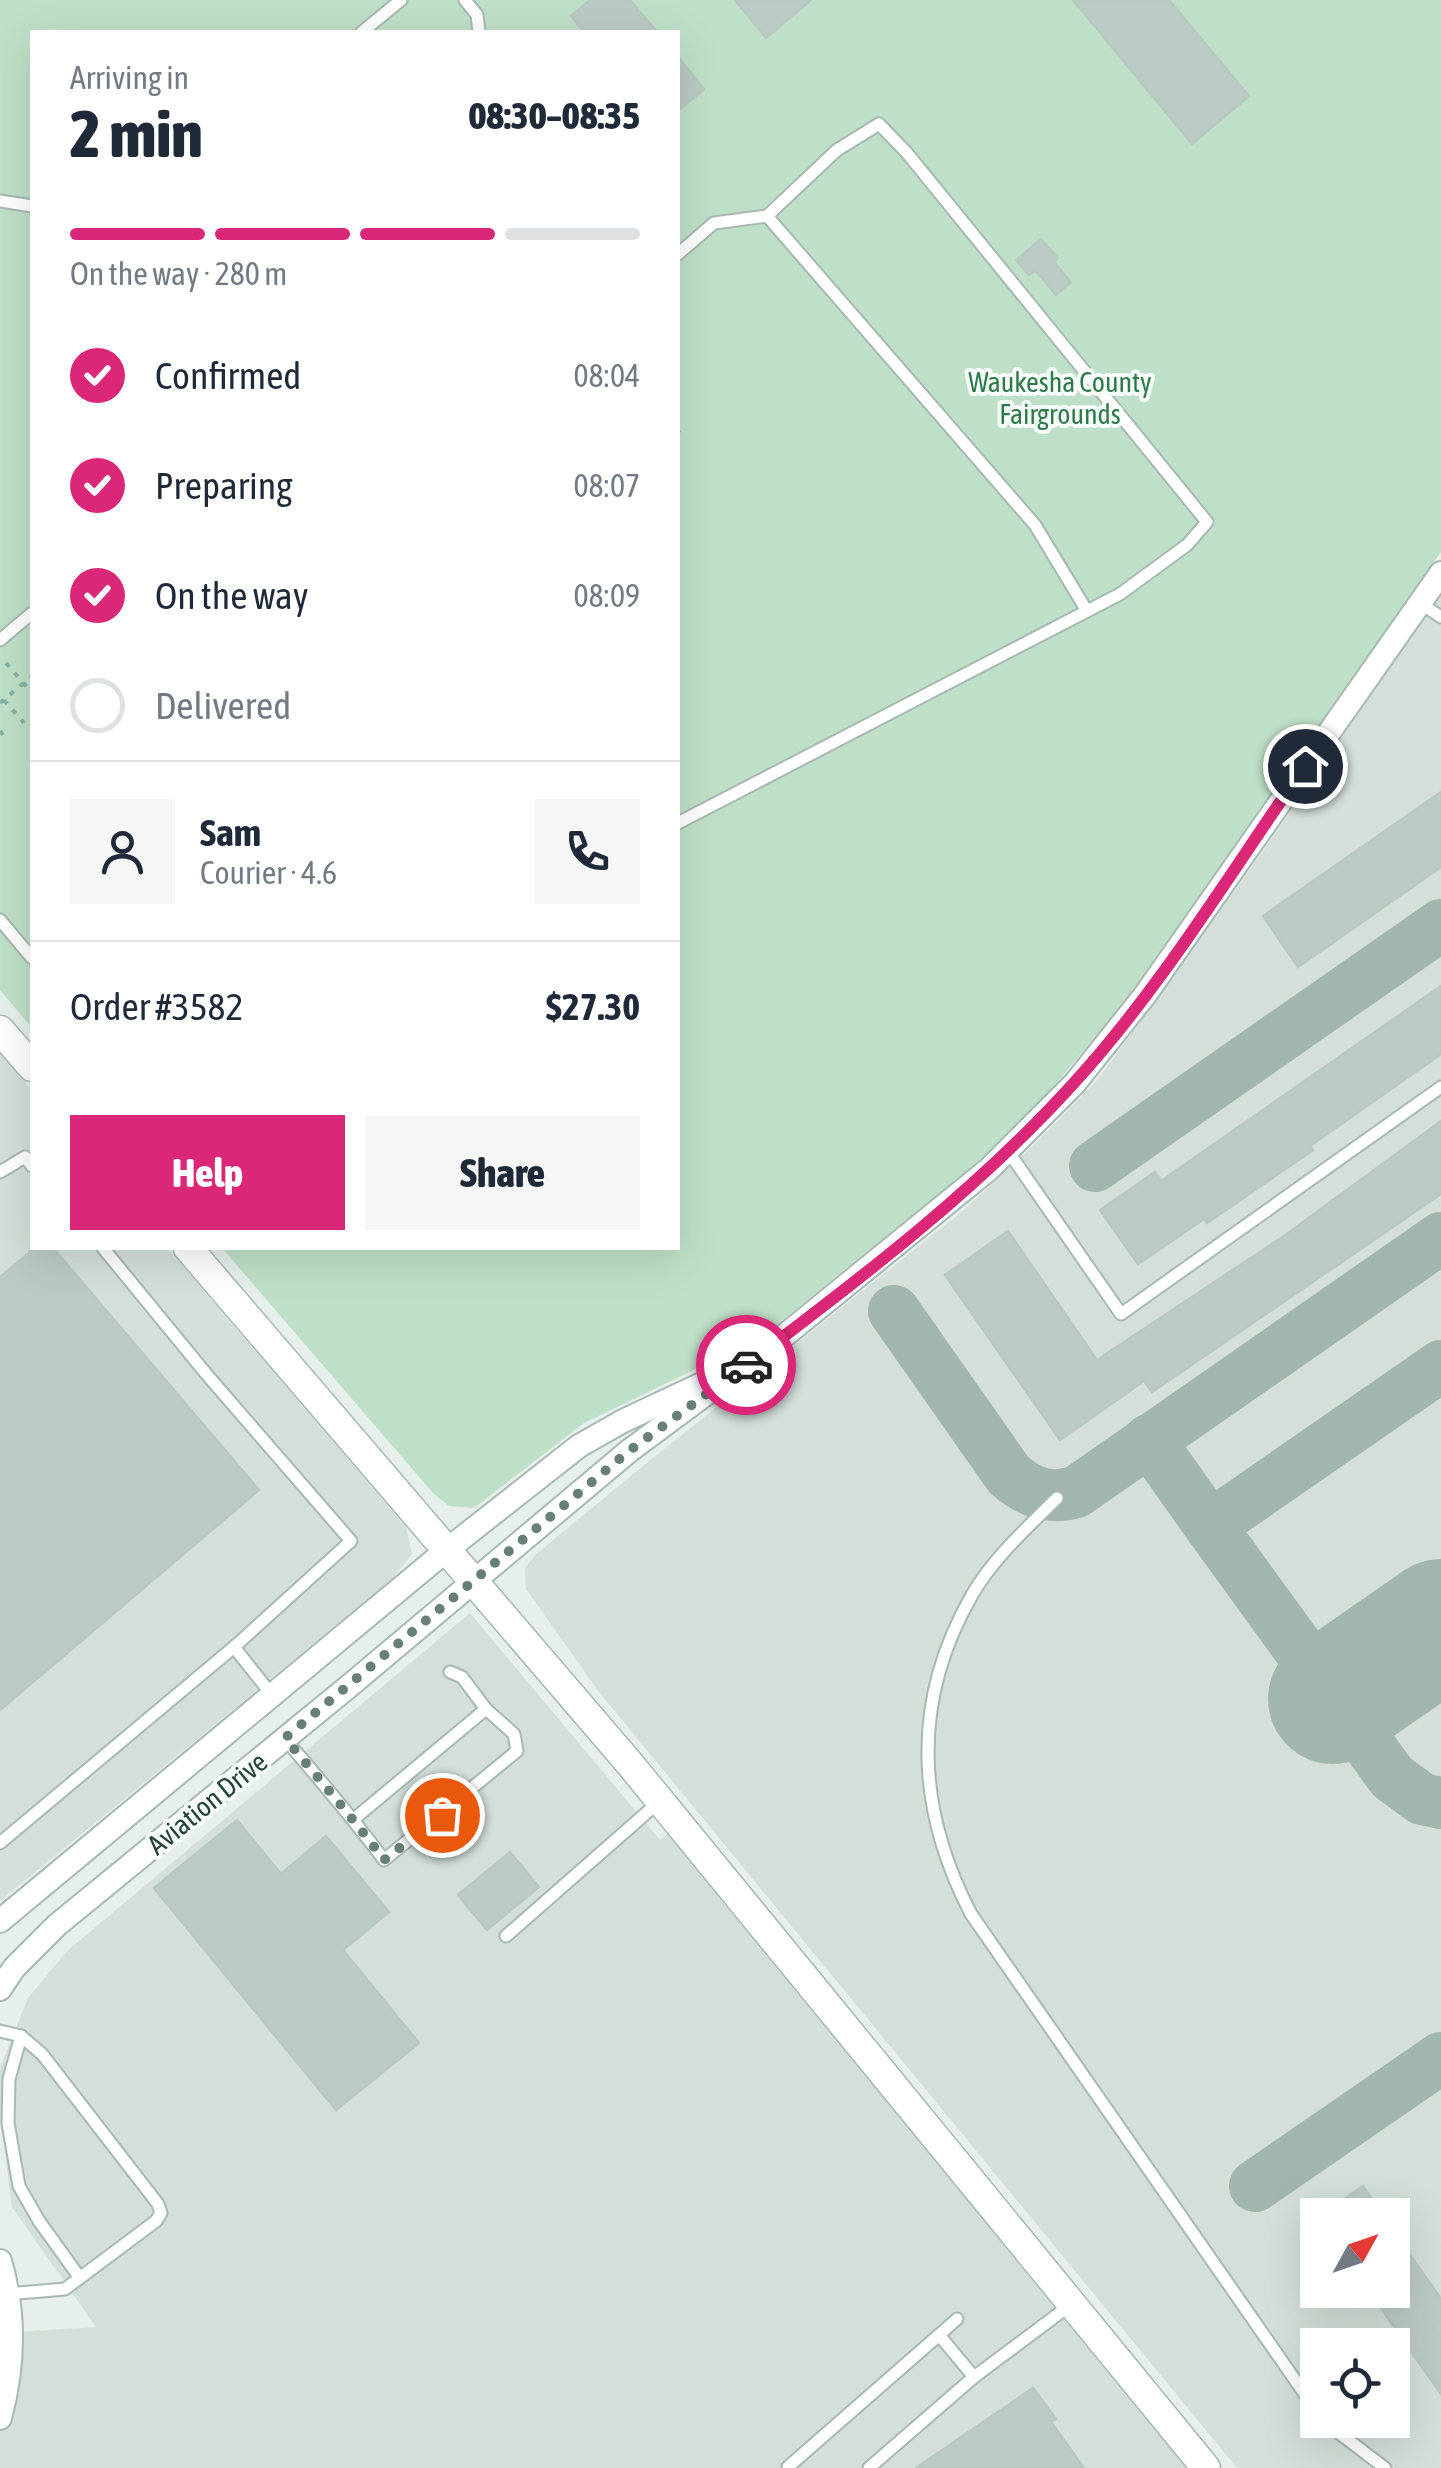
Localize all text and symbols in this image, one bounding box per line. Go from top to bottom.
text: Arriving in [70,59,189,96]
text: 08:30–08:35 [468,94,640,137]
text: 2 min [70,96,203,171]
text: On the way · 280 m [70,255,287,292]
icon: check [70,348,125,403]
text: Confirmed [155,354,301,397]
text: 08:04 [574,357,640,394]
park label: Waukesha County Fairgrounds [968,366,1152,430]
icon: check [70,458,125,513]
text: Preparing [155,464,293,507]
text: 08:07 [574,467,640,504]
icon: check [70,568,125,623]
text: On the way [155,574,308,617]
text: 08:09 [574,577,640,614]
text: Delivered [155,684,291,727]
pin [1263,724,1348,809]
icon: home [1278,739,1333,794]
button: person [70,799,175,904]
button: phone [535,799,640,904]
text: Sam [200,811,261,854]
text: Courier · 4.6 [200,854,337,891]
text: Order #3582 [70,985,243,1028]
text: $27.30 [546,985,640,1028]
button: Help [70,1115,345,1230]
button: Share [365,1115,640,1230]
courier [696,1315,796,1415]
icon: car [719,1338,774,1393]
street label: Aviation Drive [141,1745,273,1861]
pin [400,1773,485,1858]
icon: bag [415,1788,470,1843]
north arrow [1300,2198,1410,2308]
map controls [1300,2198,1410,2438]
button: locate [1300,2328,1410,2438]

